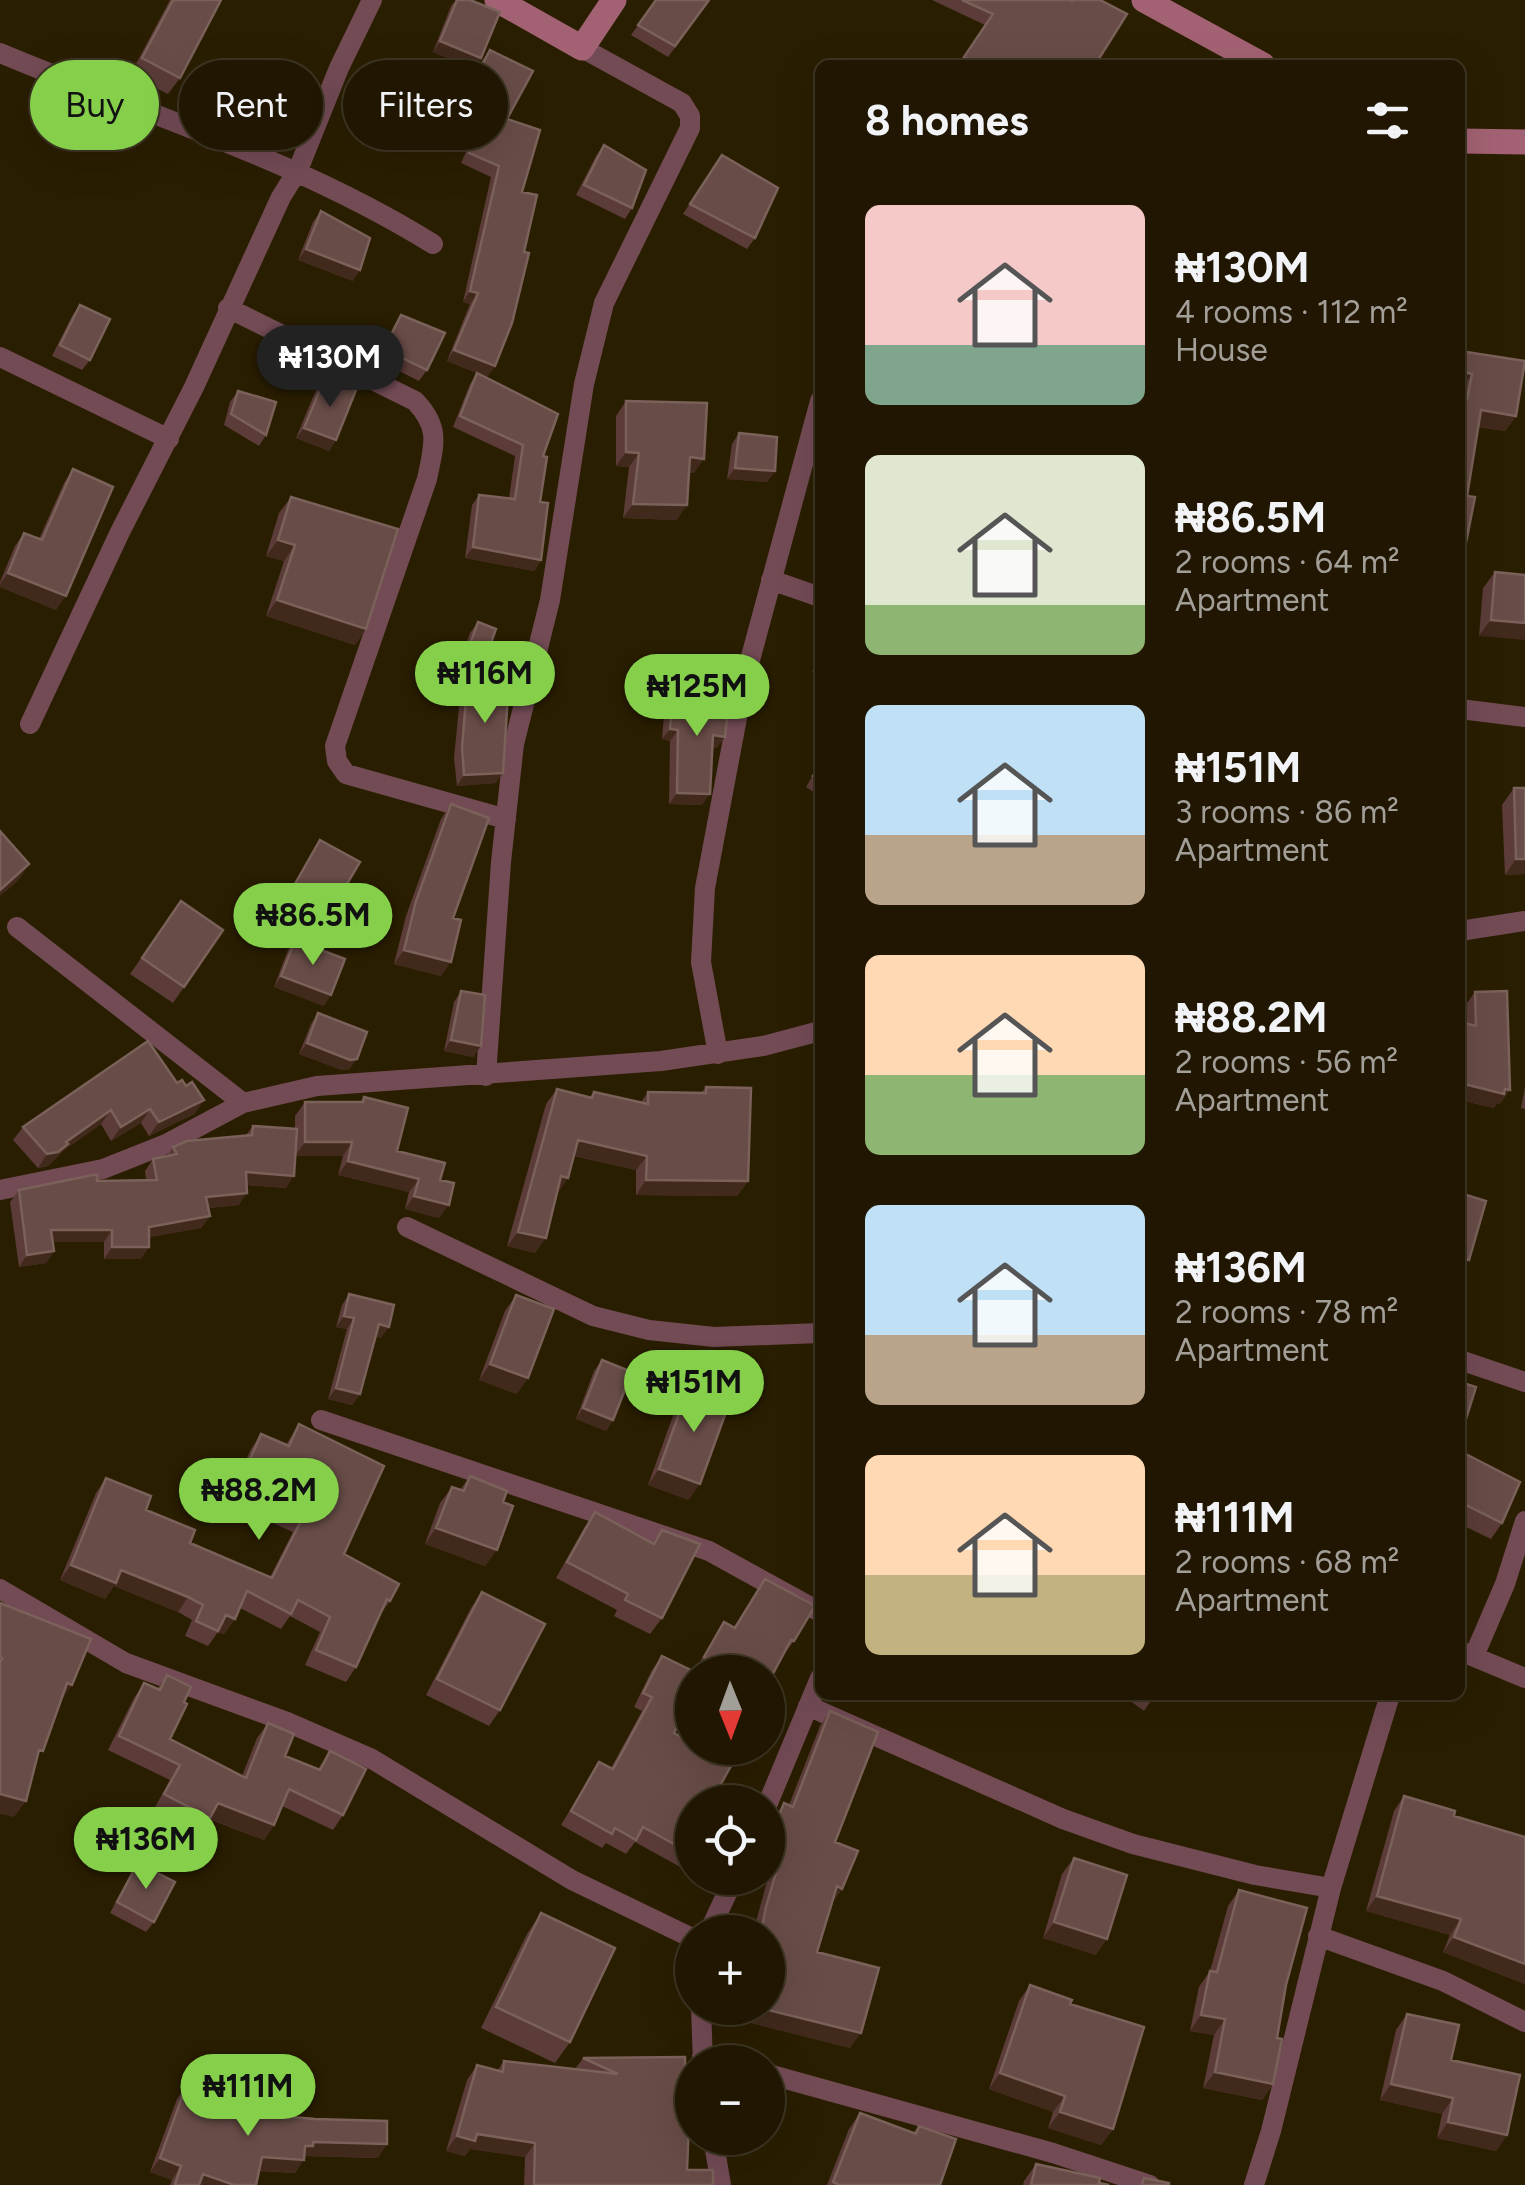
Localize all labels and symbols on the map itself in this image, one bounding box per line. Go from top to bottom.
pin: ₦130M [260,325,400,410]
pin: ₦116M [415,641,555,726]
pin: ₦125M [627,654,767,739]
pin: ₦86.5M [232,883,394,968]
pin: ₦151M [624,1350,764,1435]
pin: ₦88.2M [178,1458,340,1543]
north arrow [675,1655,785,1765]
pin: ₦136M [76,1807,216,1892]
pin: ₦111M [178,2054,318,2139]

